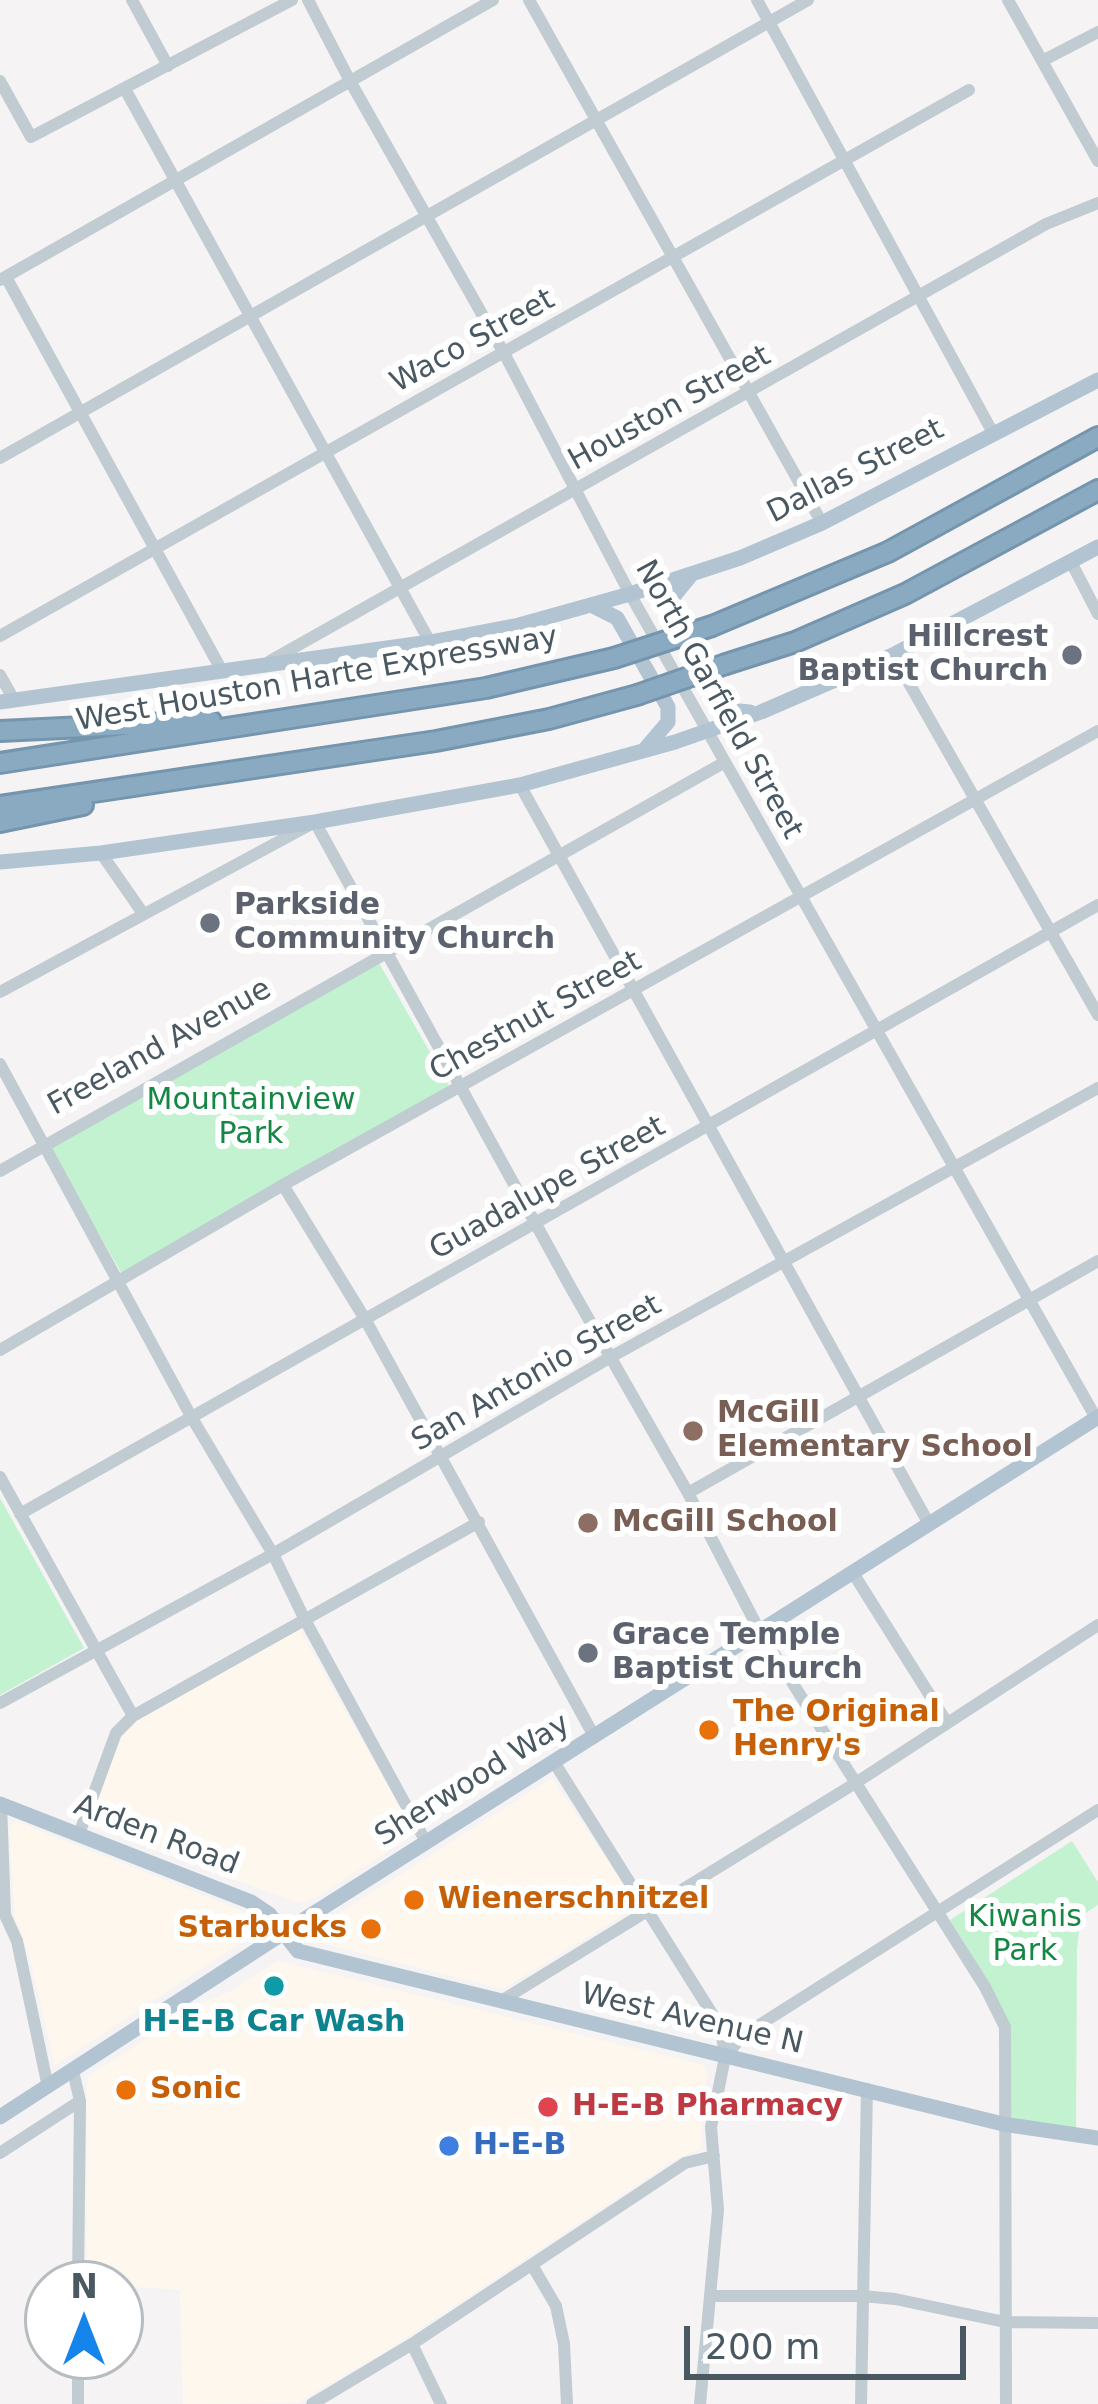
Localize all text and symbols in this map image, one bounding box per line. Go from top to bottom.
street label: Waco Street [385,282,561,402]
street label: Houston Street [563,339,777,479]
street label: Dallas Street [762,412,950,532]
street label: North Garfield Street [626,554,810,846]
street label: West Houston Harte Expressway [73,620,561,740]
place label: Hillcrest Baptist Church [797,620,1048,690]
marker: Hillcrest Baptist Church [1059,642,1085,668]
place label: Parkside Community Church [234,888,555,958]
marker: Parkside Community Church [197,910,223,936]
street label: Chestnut Street [424,944,648,1090]
street label: Freeland Avenue [42,972,278,1124]
park label: Mountainview Park [147,1083,355,1154]
street label: Guadalupe Street [424,1109,672,1269]
street label: San Antonio Street [406,1288,668,1460]
place label: McGill Elementary School [717,1396,1033,1466]
marker: McGill Elementary School [680,1418,706,1444]
place label: McGill School [612,1505,838,1541]
marker: McGill School [575,1510,601,1536]
place label: Grace Temple Baptist Church [612,1618,863,1688]
marker: Grace Temple Baptist Church [575,1640,601,1666]
place label: The Original Henry's [733,1695,940,1766]
street label: Sherwood Way [369,1707,577,1855]
marker: The Original Henry's [696,1717,722,1743]
street label: Arden Road [68,1788,244,1884]
place label: Wienerschnitzel [438,1882,709,1918]
marker: Wienerschnitzel [401,1887,427,1913]
park label: Kiwanis Park [968,1900,1082,1970]
place label: Starbucks [178,1911,347,1947]
marker: Starbucks [358,1916,384,1942]
marker: H-E-B Car Wash [261,1973,287,1999]
street label: West Avenue N [577,1977,807,2063]
place label: H-E-B Car Wash [143,2005,405,2041]
place label: Sonic [150,2072,242,2108]
marker: Sonic [113,2077,139,2103]
place label: H-E-B Pharmacy [572,2089,843,2125]
marker: H-E-B Pharmacy [535,2094,561,2120]
place label: H-E-B [473,2128,566,2164]
marker: H-E-B [436,2133,462,2159]
north arrow [24,2260,144,2380]
text: N [70,2267,98,2306]
scale bar [690,2302,972,2376]
text: 200 m [705,2326,820,2367]

